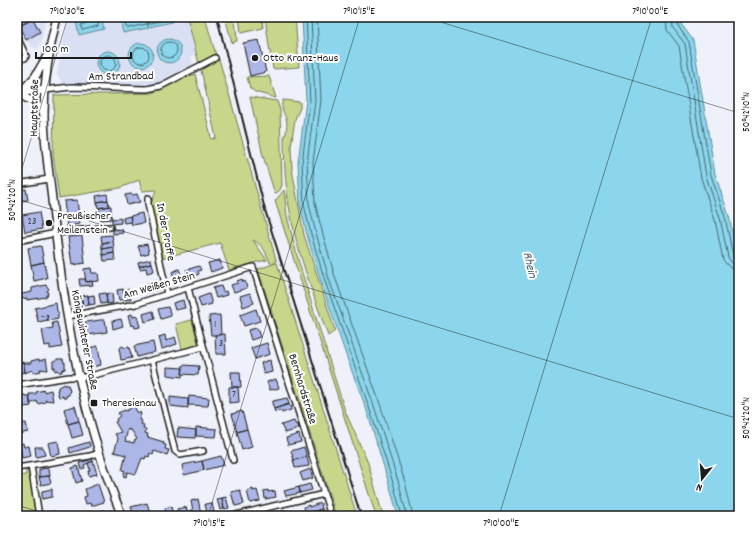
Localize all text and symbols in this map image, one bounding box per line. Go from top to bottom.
text: 7°10'30"E [50,5,85,19]
text: 7°10'15"E [343,5,375,19]
text: 7°10'00"E [632,5,668,19]
scale bar [36,34,131,60]
text: 100 m [42,41,69,58]
place label: Otto Kranz-Haus [263,50,339,67]
marker: Otto Kranz-Haus [250,53,260,63]
street label: Am Strandbad [88,68,154,86]
street label: Hauptstraße [26,79,44,137]
text: 50°42'10"N [740,92,754,132]
text: 50°42'20"N [6,179,20,221]
street label: In der Proffe [151,202,179,262]
place label: Preußischer Meilenstein [57,208,111,239]
house number: 23 [28,215,36,229]
marker: Preußischer Meilenstein [44,218,54,228]
water label: Rhein [517,250,541,281]
street label: Am Weißen Stein [121,268,197,304]
street label: Königswinterer Straße [66,288,102,392]
house number: 1 [214,318,216,332]
house number: 3 [219,337,223,351]
street label: Bernhardstraße [283,352,321,426]
house number: 7 [232,388,236,402]
place label: Theresienau [102,395,156,412]
text: 50°42'20"N [740,397,754,439]
marker: Theresienau [89,398,99,408]
north arrow [682,459,722,499]
text: N [694,478,705,495]
text: 7°10'15"E [193,517,225,531]
text: 7°10'00"E [483,517,519,531]

